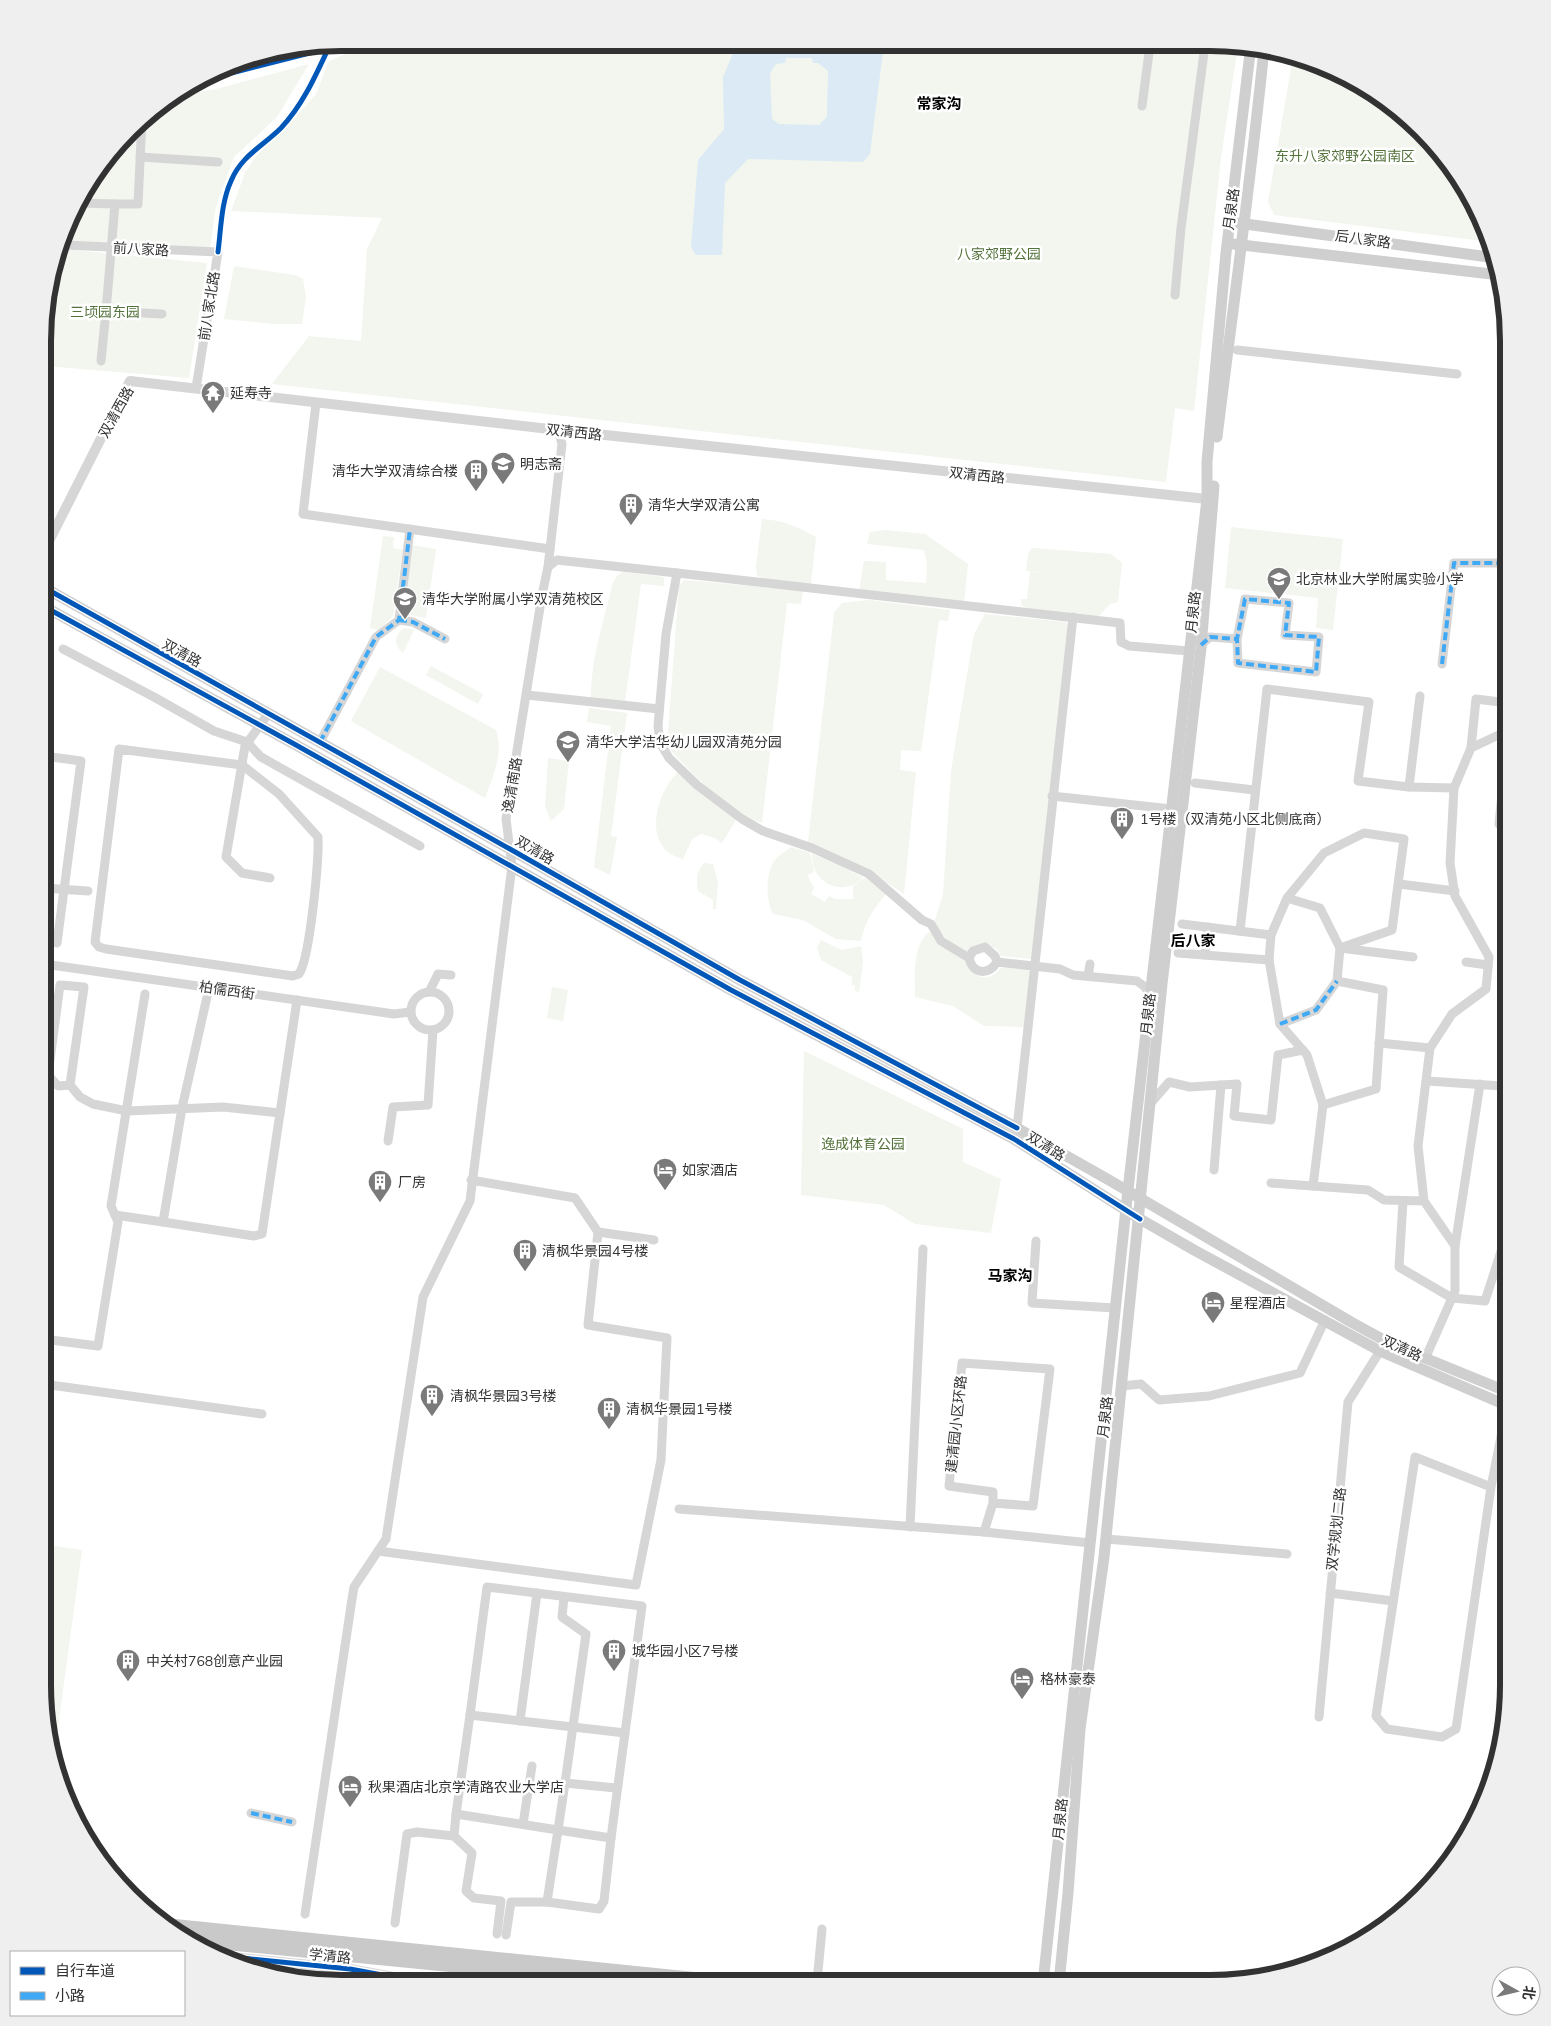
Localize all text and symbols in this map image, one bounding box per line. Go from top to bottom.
district label: 常家沟 [916,94,962,113]
park label: 东升八家郊野公园南区 [1275,147,1415,165]
street label: 月泉路 [1219,187,1243,231]
street label: 后八家路 [1334,226,1392,252]
street label: 前八家路 [113,239,169,259]
park label: 八家郊野公园 [957,245,1041,263]
street label: 前八家北路 [195,270,223,342]
park label: 三顷园东园 [70,303,140,321]
temple icon: 延寿寺 [200,380,226,414]
street label: 双清西路 [95,383,137,441]
place label: 延寿寺 [230,384,272,402]
street label: 双清西路 [545,420,603,444]
school or university icon: 明志斋 [490,451,516,485]
place label: 明志斋 [520,455,562,473]
building icon: 清华大学双清综合楼 [463,458,489,492]
place label: 清华大学双清综合楼 [332,462,458,480]
street label: 双清西路 [948,463,1006,487]
building icon: 清华大学双清公寓 [618,492,644,526]
place label: 清华大学双清公寓 [648,496,760,514]
school or university icon: 北京林业大学附属实验小学 [1266,566,1292,600]
place label: 北京林业大学附属实验小学 [1296,570,1464,588]
school or university icon: 清华大学附属小学双清苑校区 [392,586,418,620]
place label: 清华大学附属小学双清苑校区 [422,590,604,608]
street label: 月泉路 [1182,590,1204,634]
street label: 双清路 [159,635,205,671]
school or university icon: 清华大学洁华幼儿园双清苑分园 [555,729,581,763]
place label: 清华大学洁华幼儿园双清苑分园 [586,733,782,751]
street label: 逸清南路 [498,756,526,814]
building icon: 1号楼（双清苑小区北侧底商） [1109,806,1135,840]
place label: 1号楼（双清苑小区北侧底商） [1140,810,1330,828]
street label: 双清路 [512,832,558,868]
district label: 后八家 [1170,931,1216,950]
street label: 柏儒西街 [198,977,256,1003]
street label: 月泉路 [1137,992,1159,1036]
street label: 双清路 [1023,1127,1069,1165]
park label: 逸成体育公园 [821,1135,905,1153]
hotel icon: 如家酒店 [652,1157,678,1191]
place label: 如家酒店 [682,1161,738,1179]
building icon: 厂房 [367,1169,393,1203]
place label: 厂房 [398,1173,426,1191]
building icon: 清枫华景园4号楼 [512,1238,538,1272]
place label: 清枫华景园4号楼 [542,1242,648,1260]
district label: 马家沟 [987,1266,1033,1285]
hotel icon: 星程酒店 [1200,1290,1226,1324]
place label: 星程酒店 [1230,1294,1286,1312]
street label: 双清路 [1379,1331,1425,1365]
street label: 建清园小区环路 [942,1374,970,1474]
building icon: 清枫华景园3号楼 [419,1383,445,1417]
place label: 清枫华景园3号楼 [450,1387,556,1405]
street label: 月泉路 [1094,1395,1116,1439]
building icon: 清枫华景园1号楼 [596,1396,622,1430]
place label: 清枫华景园1号楼 [626,1400,732,1418]
street label: 双学规划二路 [1323,1486,1349,1572]
building icon: 城华园小区7号楼 [601,1638,627,1672]
place label: 城华园小区7号楼 [632,1642,738,1660]
building icon: 中关村768创意产业园 [115,1648,141,1682]
place label: 中关村768创意产业园 [146,1652,283,1670]
hotel icon: 格林豪泰 [1009,1666,1035,1700]
place label: 格林豪泰 [1040,1670,1096,1688]
hotel icon: 秋果酒店北京学清路农业大学店 [337,1774,363,1808]
place label: 秋果酒店北京学清路农业大学店 [368,1778,564,1796]
street label: 月泉路 [1049,1797,1071,1841]
street label: 学清路 [308,1945,352,1967]
legend [10,1951,185,2016]
text: 自行车道 [55,1961,115,1980]
north arrow [1491,1966,1541,2016]
text: 北 [1519,1985,1539,2001]
text: 小路 [55,1986,85,2005]

